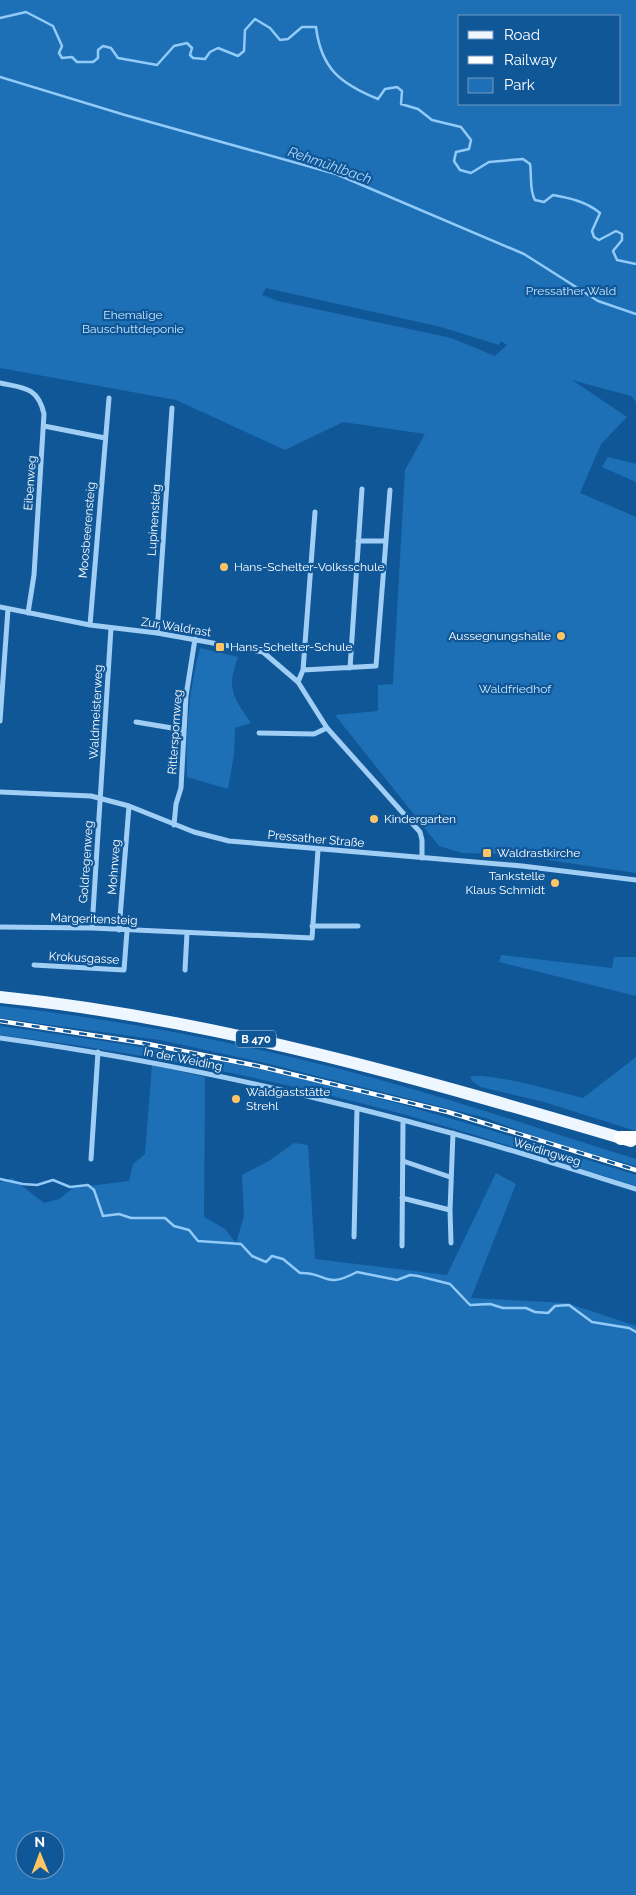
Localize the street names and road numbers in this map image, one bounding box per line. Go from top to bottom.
street label: Eibenweg [21,455,39,511]
street label: Moosbeerensteig [76,481,98,579]
street label: Lupinensteig [145,484,163,556]
street label: Zur Waldrast [140,615,212,639]
street label: Waldmeisterweg [87,664,105,760]
street label: Ritterspornweg [165,689,185,775]
street label: Goldregenweg [76,820,96,904]
street label: Pressather Straße [267,828,365,850]
street label: Mohnweg [105,839,123,895]
street label: Margeritensteig [50,910,138,928]
street label: Krokusgasse [48,949,120,967]
road number: B 470 [236,1030,276,1048]
street label: In der Weiding [142,1044,224,1074]
street label: Weidingweg [512,1135,582,1169]

